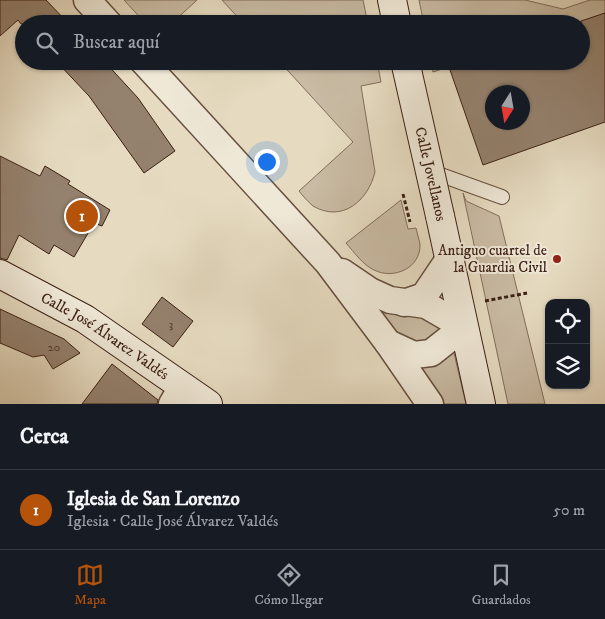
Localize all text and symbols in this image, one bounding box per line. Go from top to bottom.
search box [15,15,590,70]
icon: search [33,29,61,57]
text: Buscar aquí [73,31,159,54]
north arrow [485,85,530,130]
street label: Calle Jovellanos [410,125,451,223]
your location [254,149,280,175]
pin: 1 [66,197,98,235]
place label: Antiguo cuartel de la Guardia Civil [438,241,547,277]
marker: Antiguo cuartel de la Guardia Civil [551,253,563,265]
street label: Calle José Álvarez Valdés [37,288,173,384]
map controls [545,299,590,389]
button: locate [545,299,590,344]
house number: 3 [169,317,173,332]
house number: 20 [48,340,60,355]
button: layers [545,344,590,389]
text: Cerca [20,424,68,450]
text: Iglesia de San Lorenzo [67,488,240,511]
text: 1 [33,500,39,520]
text: 50 m [553,500,585,520]
text: Iglesia · Calle José Álvarez Valdés [67,511,278,531]
tab: Mapa [74,561,106,609]
tab: Cómo llegar [255,561,323,609]
tab: Guardados [472,561,531,609]

